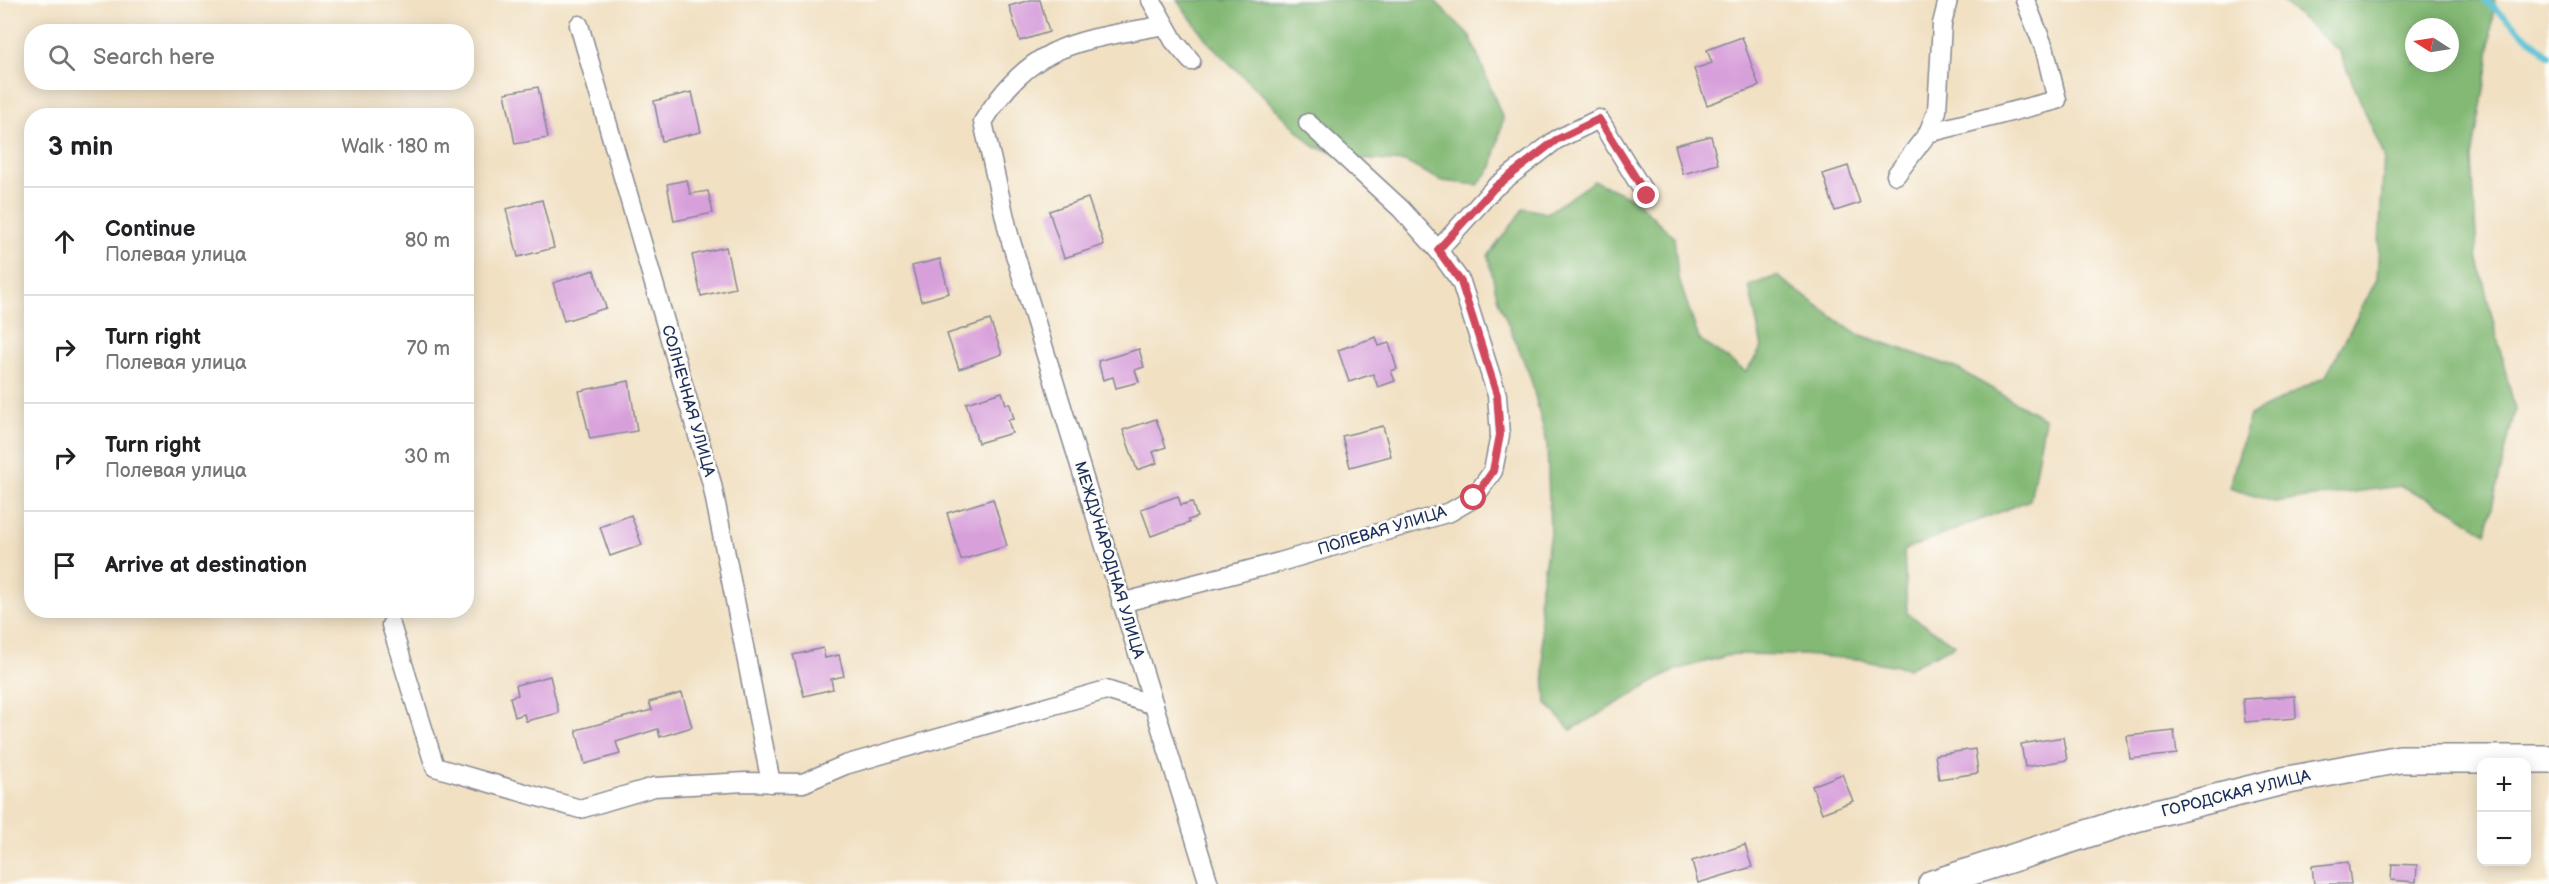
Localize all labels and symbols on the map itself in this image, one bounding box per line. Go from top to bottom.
north arrow [2405,18,2459,72]
route end [1633,182,1659,208]
street label: СОЛНЕЧНАЯ УЛИЦА [657,323,719,479]
street label: МЕЖДУНАРОДНАЯ УЛИЦА [1070,459,1148,661]
route start [1460,484,1486,510]
street label: ПОЛЕВАЯ УЛИЦА [1315,502,1449,560]
street label: ГОРОДСКАЯ УЛИЦА [2160,766,2313,822]

